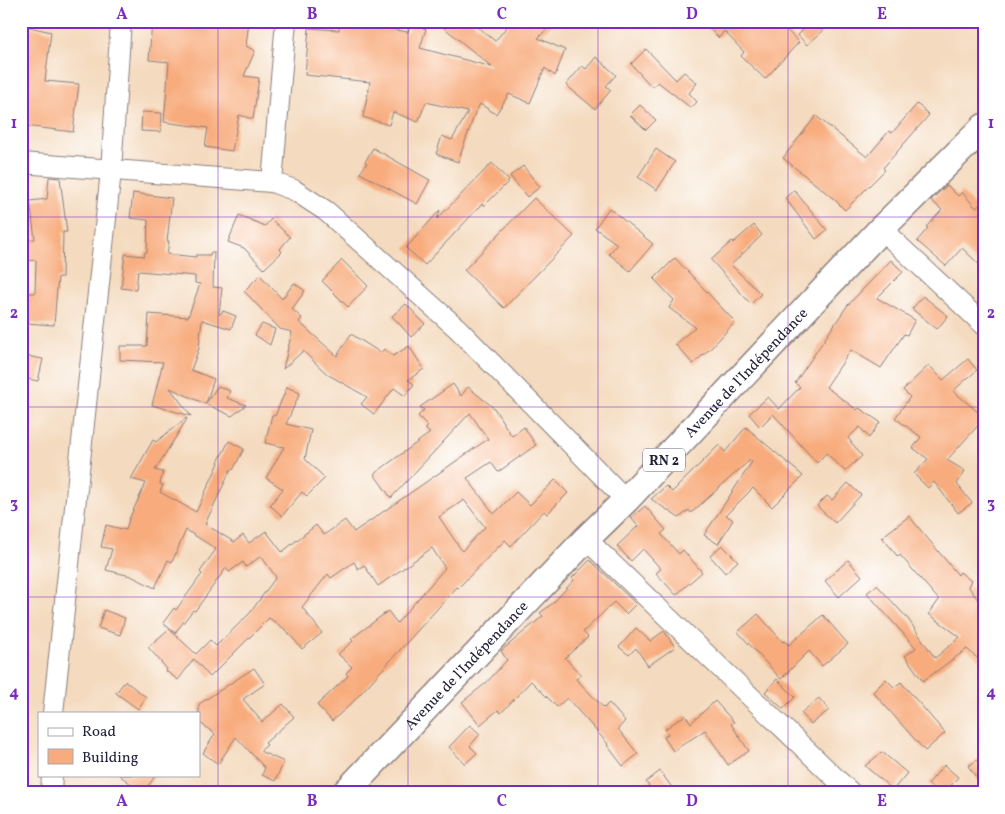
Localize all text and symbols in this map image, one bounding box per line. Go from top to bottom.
text: A [116,4,128,26]
text: B [307,4,318,26]
text: C [497,4,507,26]
text: D [686,4,698,26]
text: E [877,4,887,26]
text: 1 [11,113,17,135]
text: 1 [988,113,994,135]
text: 2 [10,303,18,325]
text: 2 [987,303,995,325]
street label: Avenue de l'Indépendance [681,304,813,443]
road number: RN 2 [643,448,685,472]
text: 3 [10,493,18,515]
text: 3 [987,493,995,515]
street label: Avenue de l'Indépendance [401,597,534,736]
text: 4 [9,682,19,704]
text: 4 [986,682,996,704]
legend [38,712,200,776]
text: Road [82,722,116,743]
text: Building [82,748,139,769]
text: A [116,791,128,813]
text: B [307,791,318,813]
text: C [497,791,507,813]
text: D [686,791,698,813]
text: E [877,791,887,813]

